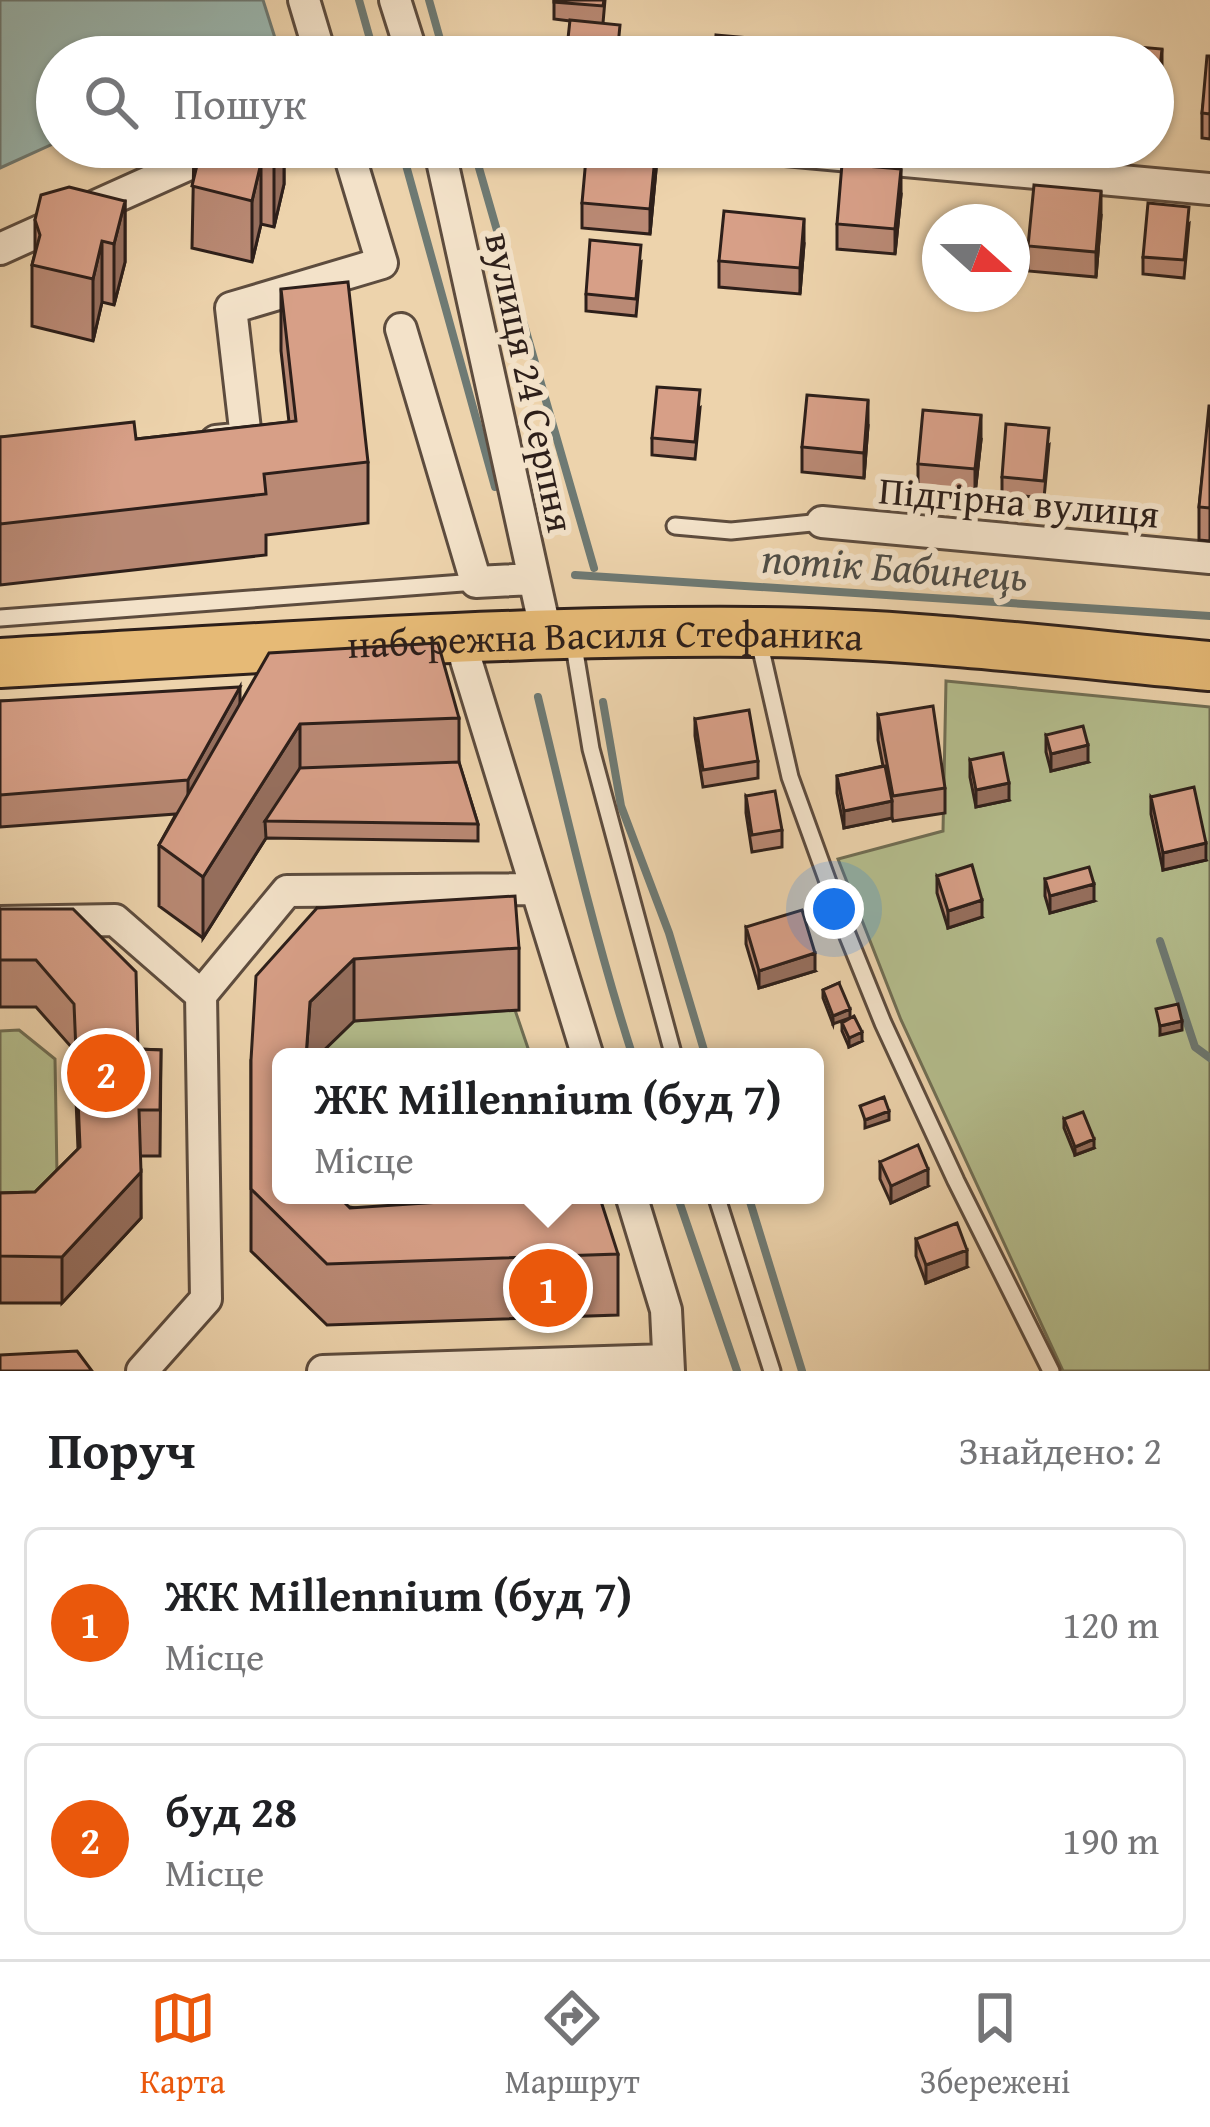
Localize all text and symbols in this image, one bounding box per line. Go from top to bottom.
search box [36,36,1174,168]
icon: search [78,69,144,135]
text: Пошук [174,70,307,135]
north arrow [922,204,1030,312]
street label: вулиця 24 Серпня [471,227,591,537]
street label: Підгірна вулиця [877,460,1161,542]
water label: потік Бабинець [760,526,1030,606]
street label: набережна Василя Стефаника [346,603,865,672]
your location [804,879,864,939]
pin: 2 [67,1028,145,1118]
popup [272,1048,824,1204]
text: ЖК Millennium (буд 7) [314,1065,782,1130]
text: Місце [314,1130,414,1187]
pin: 1 [509,1243,587,1333]
text: Поруч [48,1412,195,1487]
text: Знайдено: 2 [959,1421,1162,1478]
text: ЖК Millennium (буд 7) [165,1562,632,1627]
text: 1 [80,1595,100,1652]
text: 120 m [1062,1595,1159,1652]
text: Місце [165,1627,264,1684]
text: буд 28 [165,1778,297,1843]
text: 2 [80,1811,100,1868]
text: 190 m [1062,1811,1159,1868]
text: Місце [165,1843,264,1900]
tab: Карта [140,1985,225,2105]
tab: Маршрут [505,1985,640,2105]
tab: Збережені [919,1985,1070,2105]

